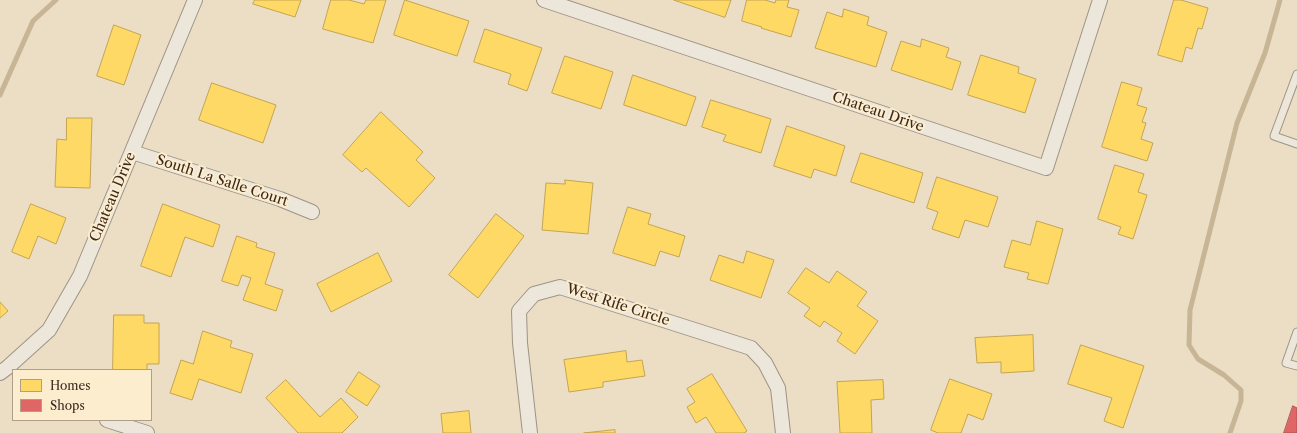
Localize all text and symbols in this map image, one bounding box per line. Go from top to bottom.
street label: Chateau Drive [830,88,926,136]
street label: Chateau Drive [87,150,139,244]
street label: South La Salle Court [154,152,290,210]
street label: West Rife Circle [564,280,672,330]
legend [12,369,152,421]
text: Homes [50,378,90,393]
text: Shops [50,398,85,413]

